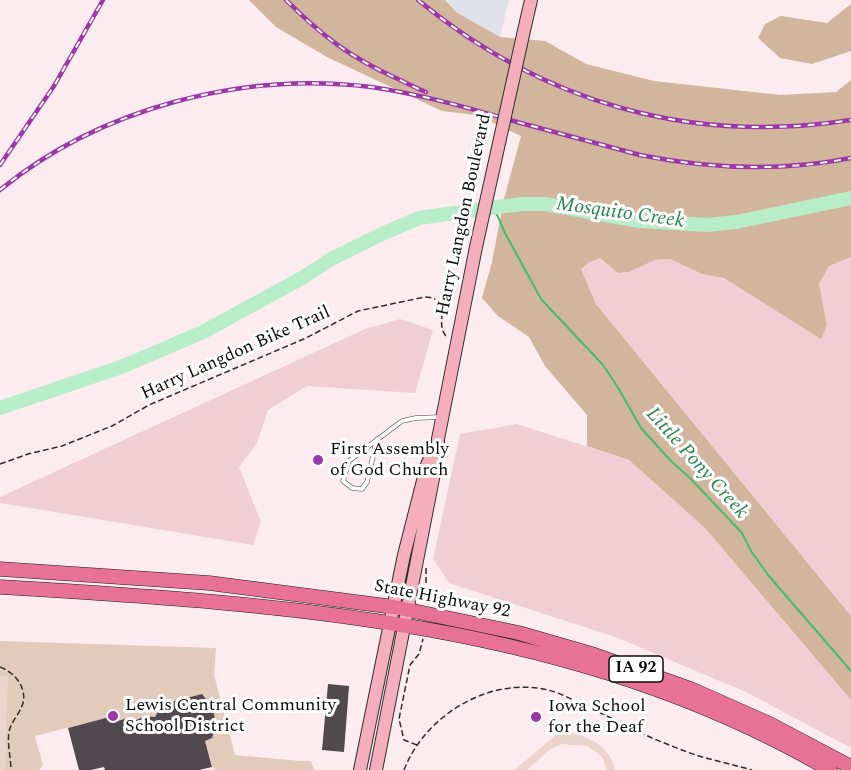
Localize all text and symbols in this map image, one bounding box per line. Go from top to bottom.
street label: Harry Langdon Boulevard [433,112,497,318]
water label: Mosquito Creek [554,193,686,235]
street label: Harry Langdon Bike Trail [138,302,334,406]
water label: Little Pony Creek [640,403,752,525]
place label: First Assembly of God Church [330,439,449,482]
marker: First Assembly of God Church [311,453,325,467]
street label: State Highway 92 [372,576,512,624]
road number: IA 92 [609,656,663,682]
place label: Lewis Central Community School District [125,695,336,738]
place label: Iowa School for the Deaf [548,696,645,738]
marker: Lewis Central Community School District [106,709,120,723]
marker: Iowa School for the Deaf [529,710,543,724]

